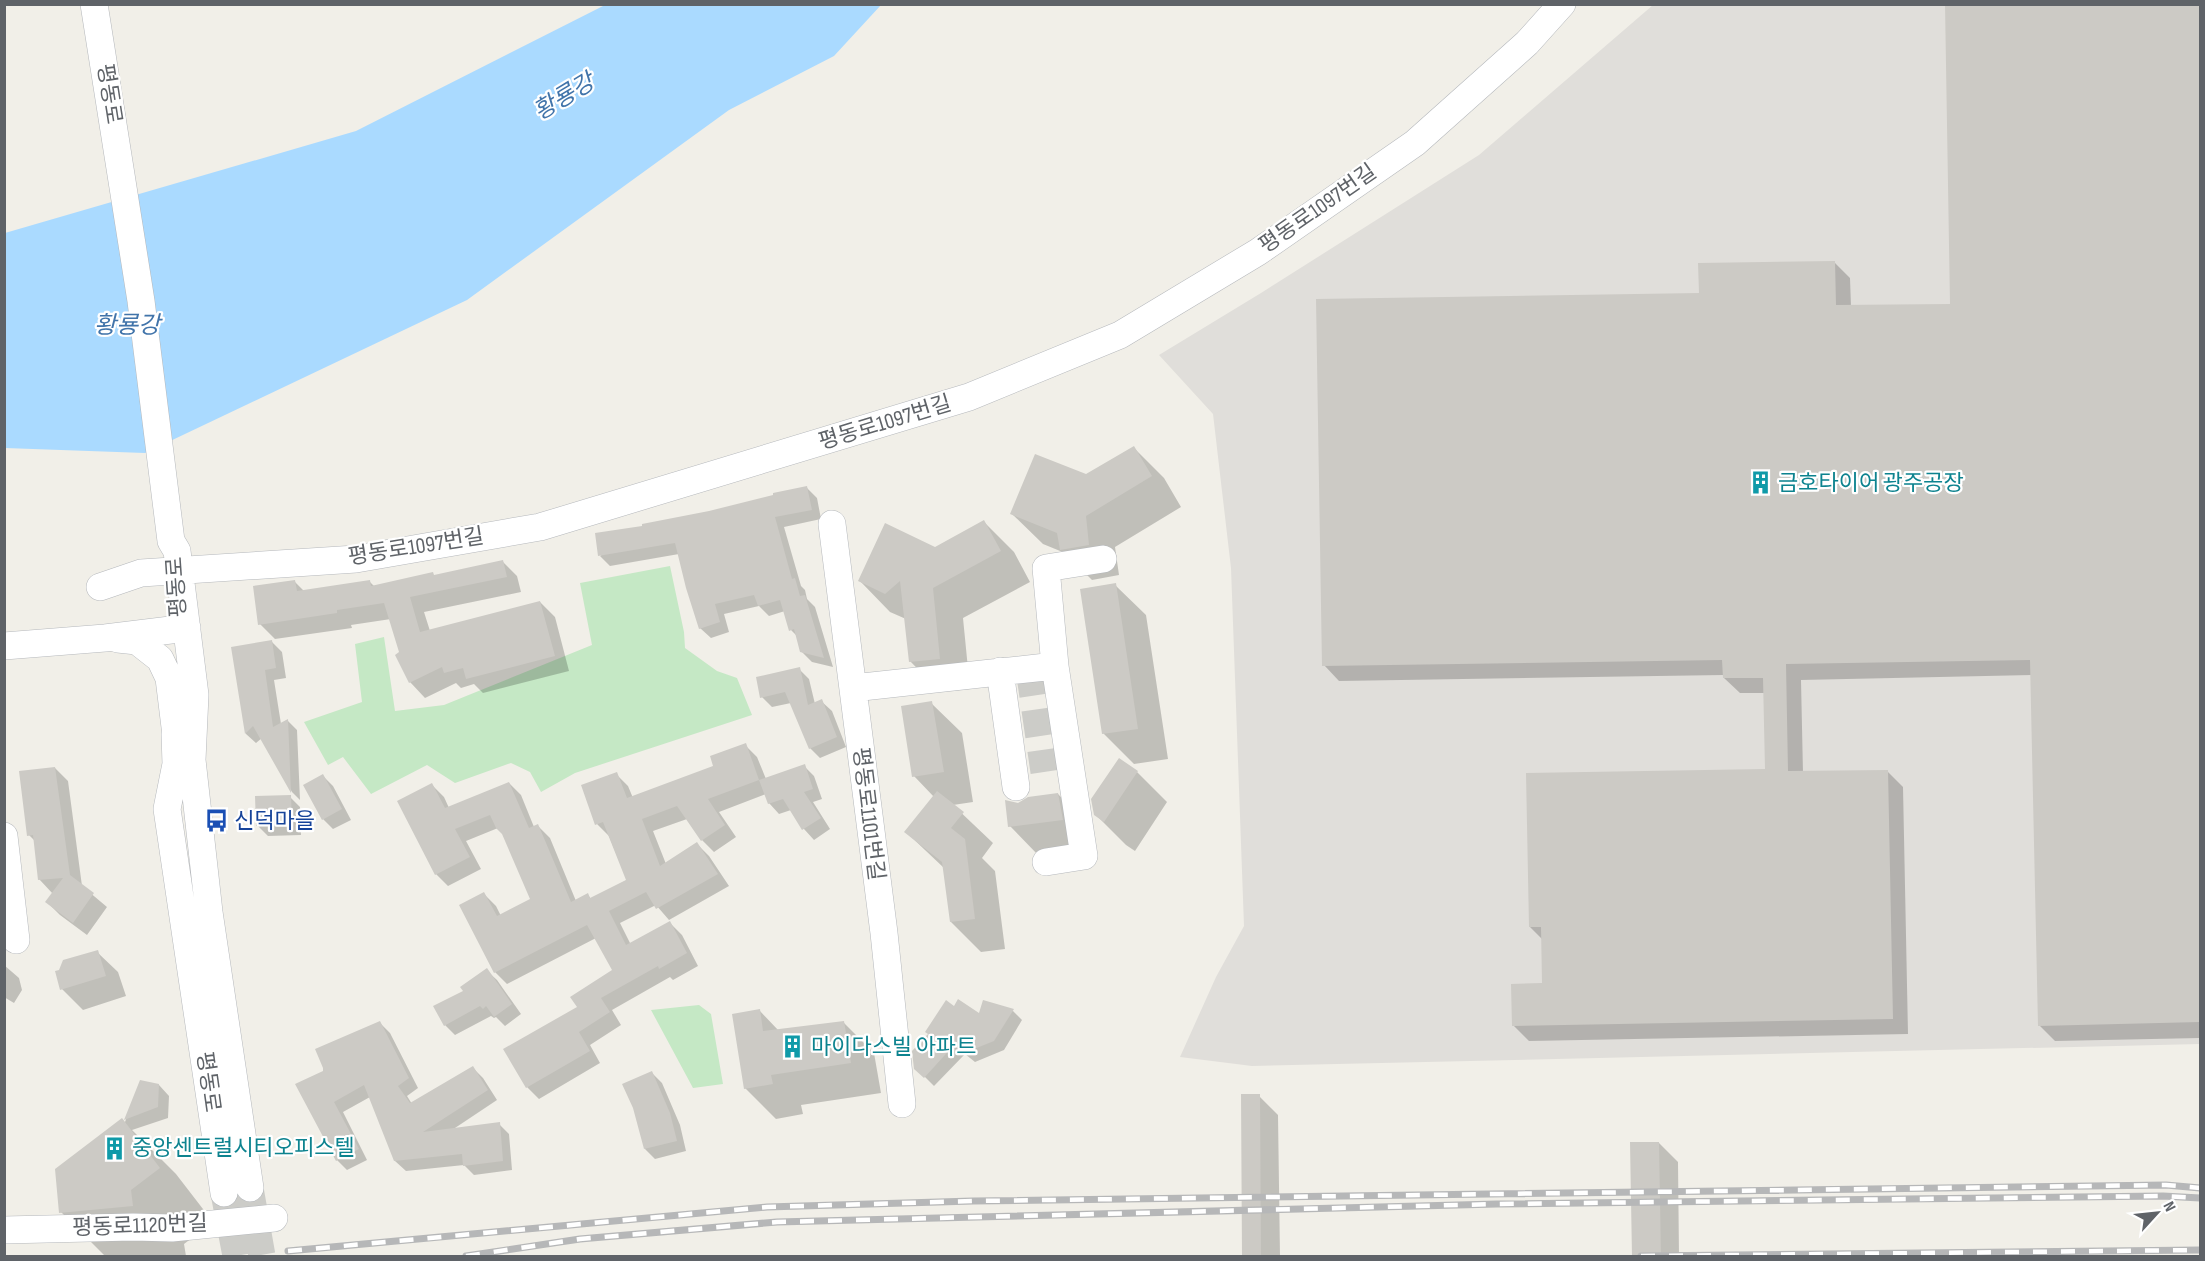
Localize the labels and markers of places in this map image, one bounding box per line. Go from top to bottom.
building icon: 금호타이어 광주공장 [1747,470,1773,496]
place label: 금호타이어 광주공장 [1778,470,1964,497]
bus stop icon: 신덕마을 [203,808,229,834]
place label: 신덕마을 [234,808,315,835]
building icon: 마이다스빌 아파트 [780,1034,806,1060]
place label: 마이다스빌 아파트 [811,1034,976,1061]
building icon: 중앙센트럴시티오피스텔 [101,1135,127,1161]
place label: 중앙센트럴시티오피스텔 [132,1135,355,1162]

